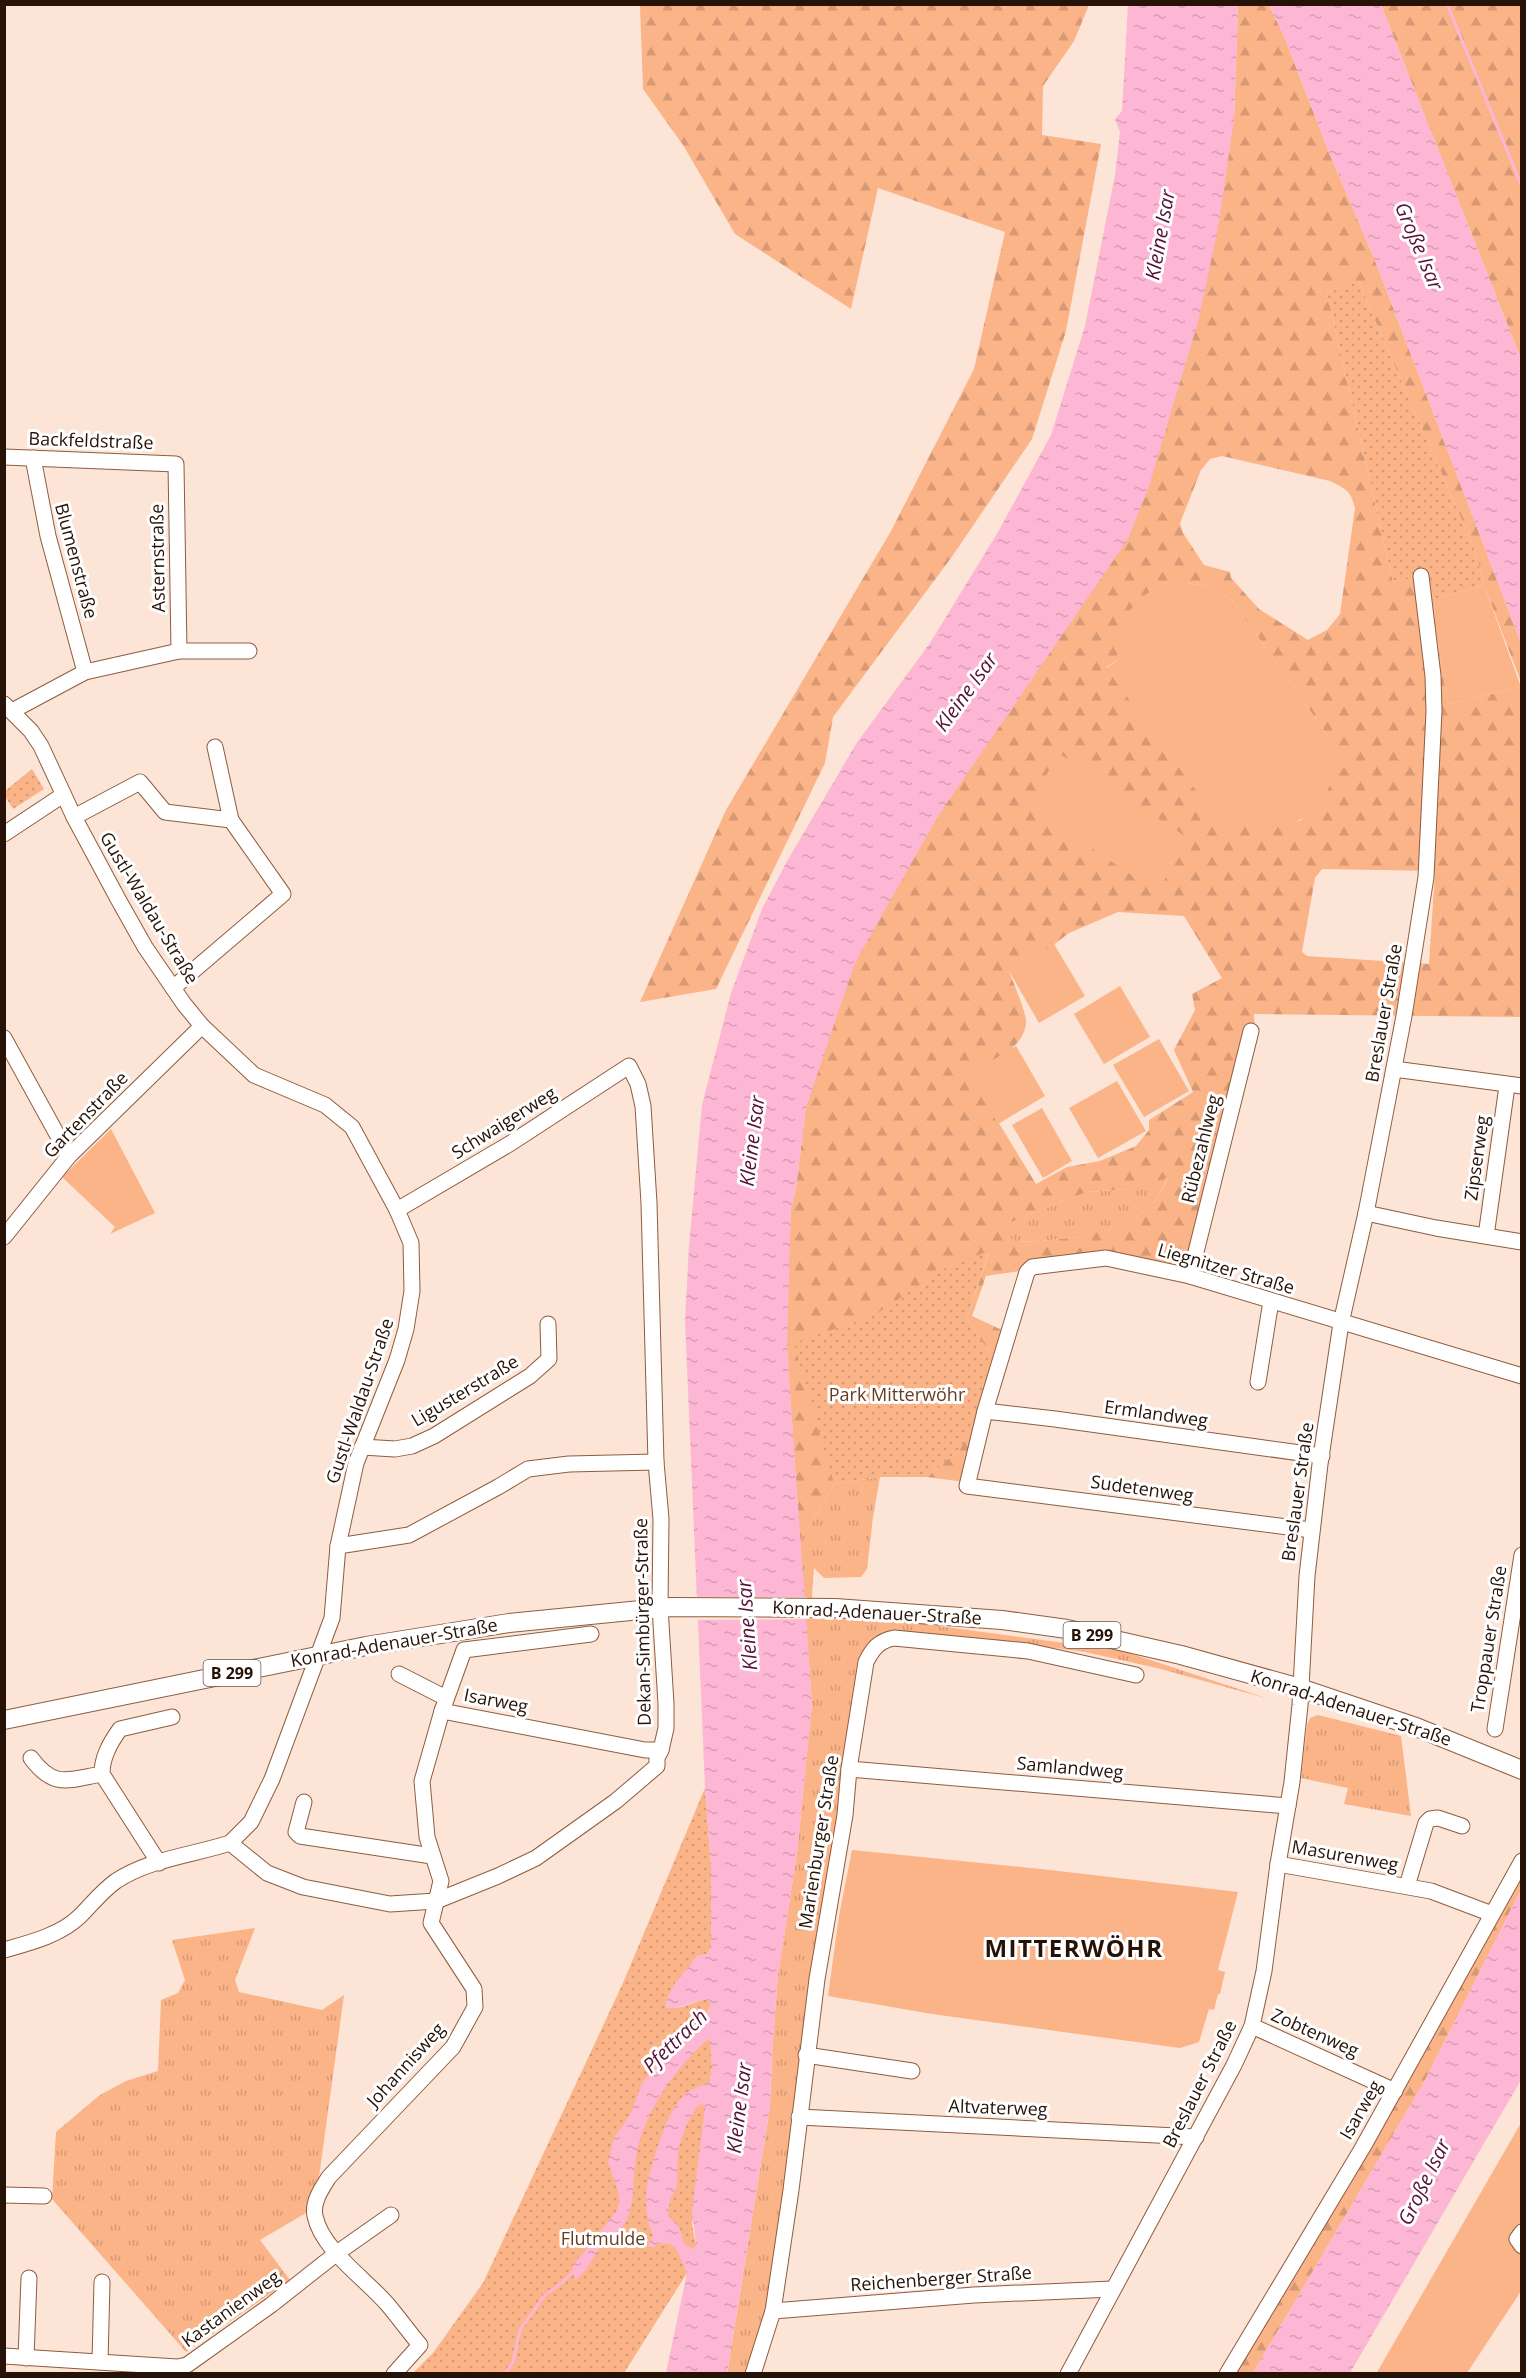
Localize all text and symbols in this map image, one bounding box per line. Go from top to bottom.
water label: Kleine Isar [1138,187,1181,282]
water label: Große Isar [1389,198,1450,295]
street label: Backfeldstraße [28,426,154,454]
street label: Blumenstraße [50,500,104,621]
street label: Asternstraße [144,504,170,612]
water label: Kleine Isar [928,646,1004,737]
street label: Gustl-Waldau-Straße [95,827,205,988]
street label: Breslauer Straße [1359,942,1407,1084]
street label: Gartenstraße [38,1066,133,1163]
street label: Schwaigerweg [447,1080,561,1164]
street label: Rübezahlweg [1175,1092,1225,1206]
water label: Kleine Isar [733,1093,771,1188]
street label: Zipserweg [1458,1114,1494,1202]
street label: Liegnitzer Straße [1155,1237,1298,1299]
street label: Gustl-Waldau-Straße [319,1315,399,1487]
street label: Ligusterstraße [406,1349,522,1432]
park label: Park Mitterwöhr [829,1382,966,1406]
street label: Ermlandweg [1103,1394,1210,1432]
street label: Breslauer Straße [1275,1421,1319,1563]
street label: Sudetenweg [1089,1469,1195,1507]
street label: Dekan-Simbürger-Straße [628,1518,656,1726]
street label: Troppauer Straße [1465,1564,1511,1714]
water label: Kleine Isar [730,1578,763,1671]
street label: Konrad-Adenauer-Straße [772,1595,982,1629]
street label: Konrad-Adenauer-Straße [288,1612,499,1672]
road number: B 299 [1064,1622,1120,1648]
road number: B 299 [204,1660,260,1686]
street label: Konrad-Adenauer-Straße [1248,1663,1455,1751]
street label: Isarweg [462,1682,531,1718]
street label: Samlandweg [1016,1750,1125,1784]
street label: Marienburger Straße [792,1753,844,1930]
street label: Masurenweg [1290,1834,1401,1876]
district label: MITTERWÖHR [984,1931,1164,1964]
street label: Zobtenweg [1268,2002,1363,2062]
water label: Pfettrach [636,2003,713,2078]
street label: Breslauer Straße [1157,2016,1242,2152]
street label: Johannisweg [360,2017,450,2113]
water label: Kleine Isar [720,2060,758,2155]
street label: Isarweg [1334,2075,1387,2144]
street label: Altvaterweg [948,2093,1048,2121]
water label: Große Isar [1391,2133,1456,2229]
park label: Flutmulde [561,2226,645,2250]
street label: Reichenberger Straße [849,2260,1033,2296]
street label: Kastanienweg [176,2264,285,2352]

